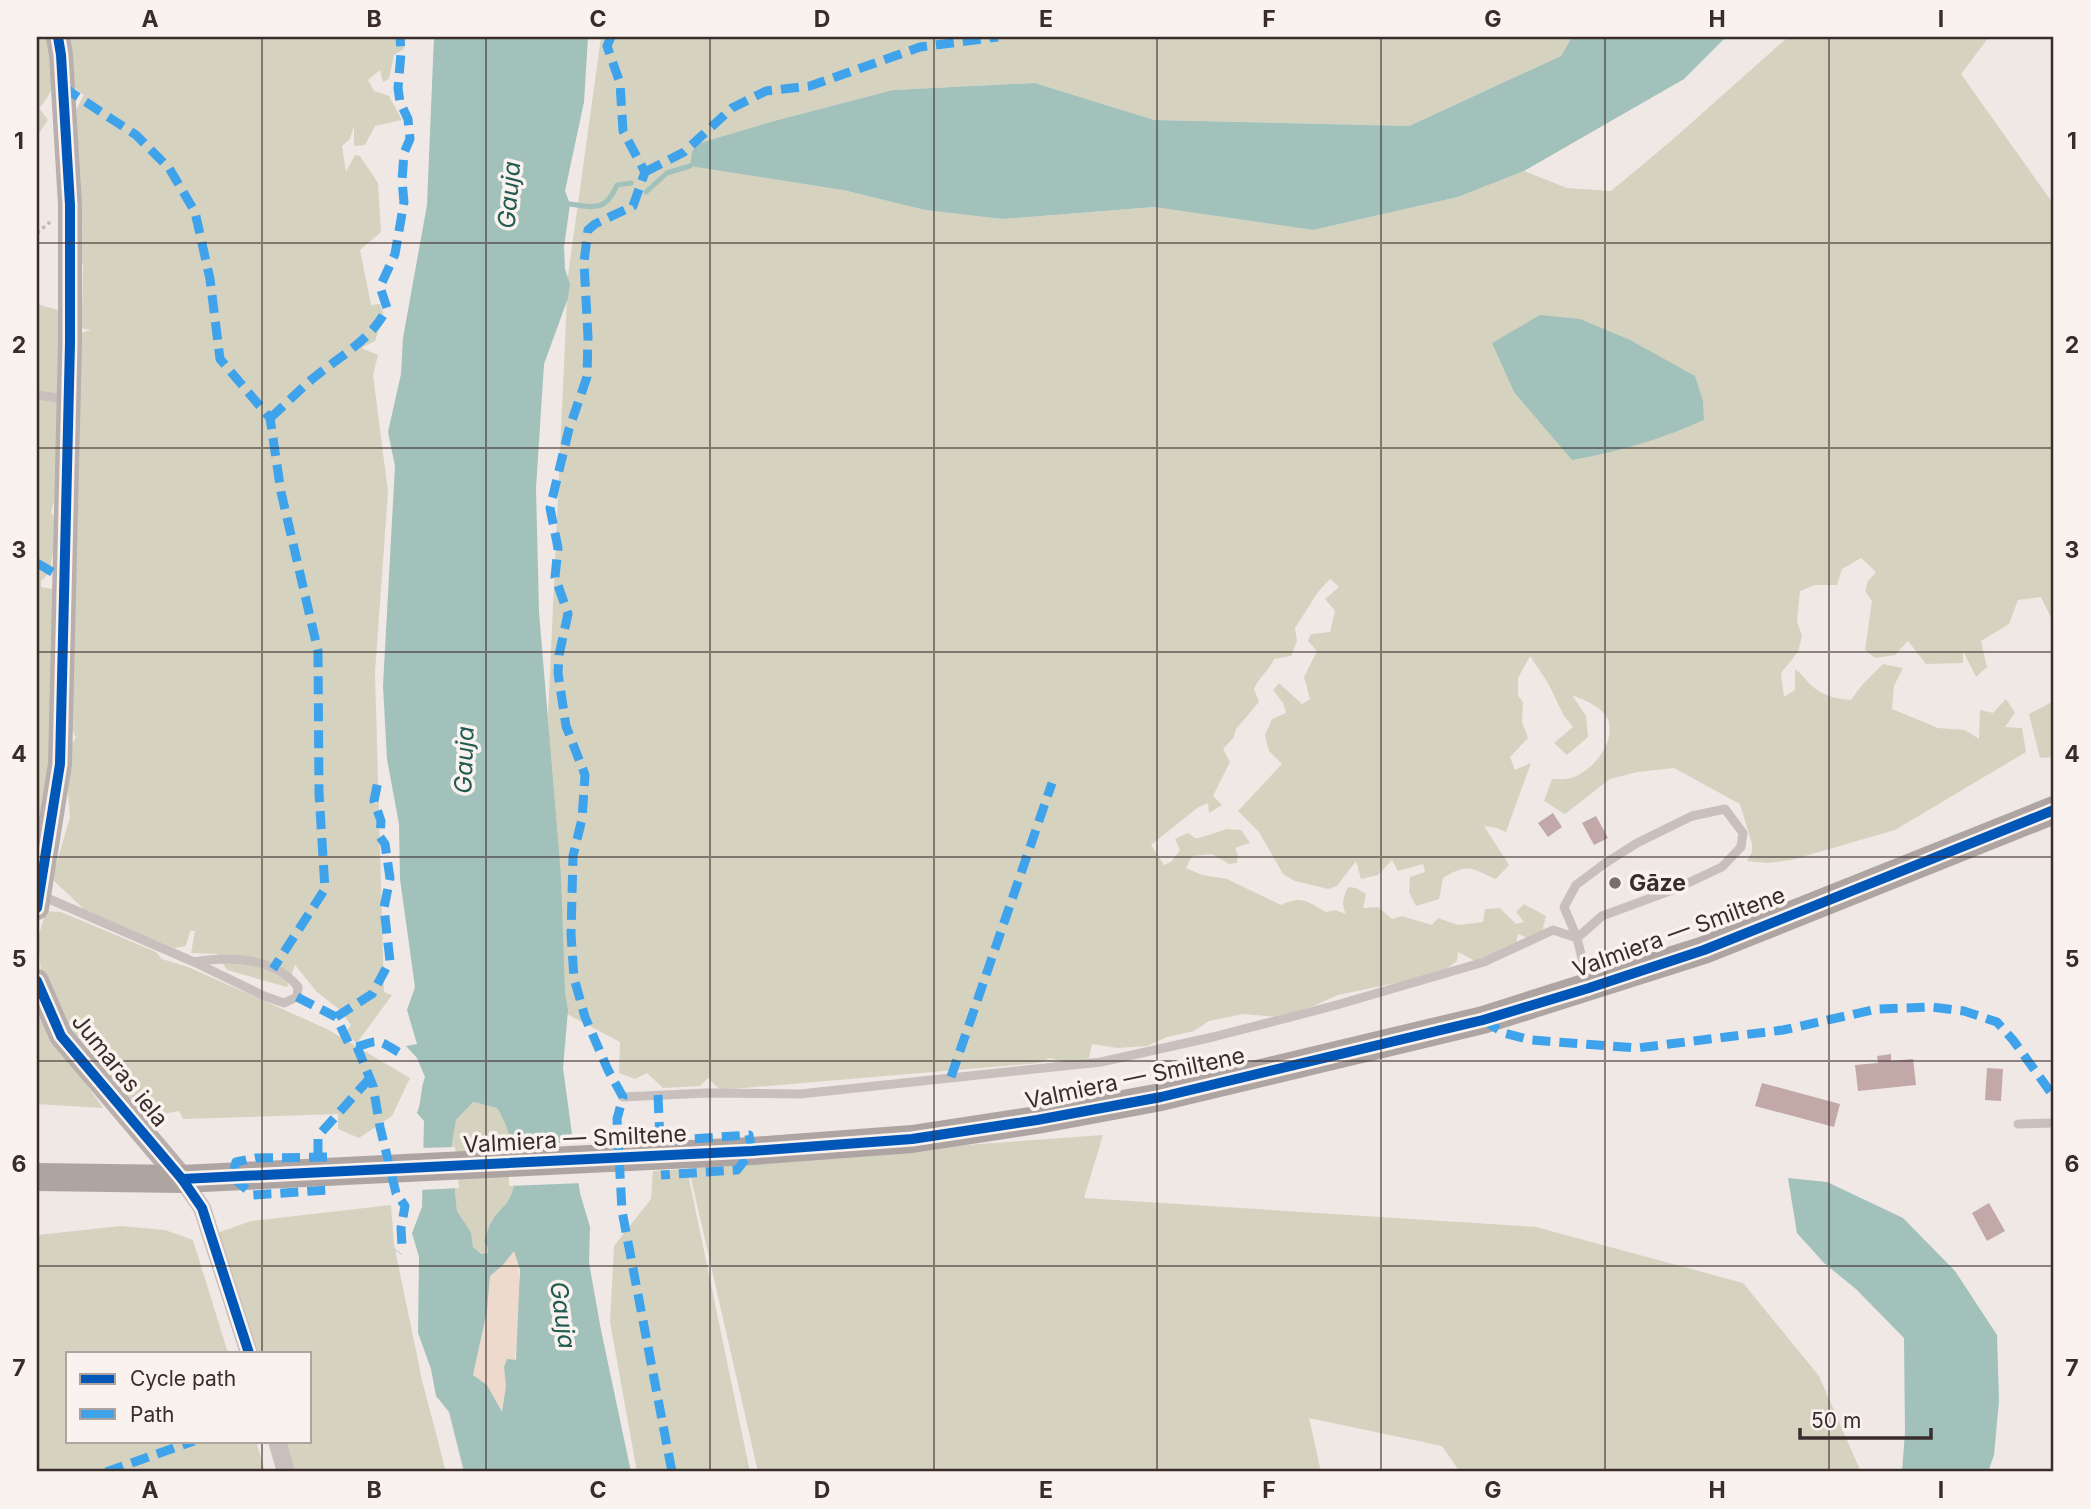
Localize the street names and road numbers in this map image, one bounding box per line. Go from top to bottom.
street label: Valmiera — Smiltene [1569,881,1789,983]
street label: Jumaras iela [66,1008,174,1132]
street label: Valmiera — Smiltene [1023,1041,1247,1115]
street label: Valmiera — Smiltene [462,1119,688,1159]

